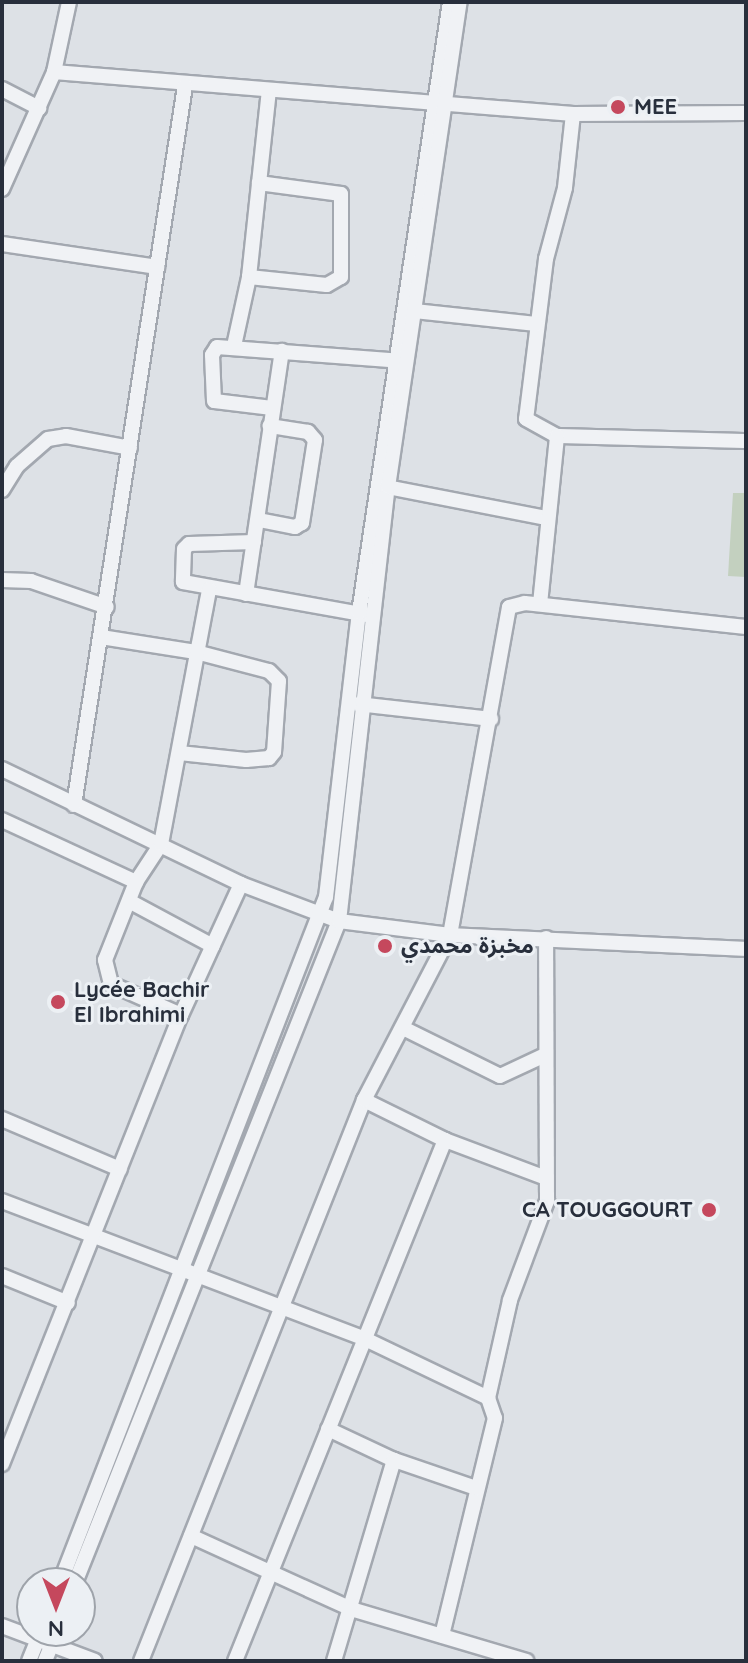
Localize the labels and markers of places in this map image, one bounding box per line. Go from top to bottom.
place label: MEE [634,94,677,120]
marker: MEE [609,98,627,116]
place label: مخبزة محمدي [401,933,534,959]
marker: مخبزة محمدي [376,937,394,955]
place label: Lycée Bachir El Ibrahimi [74,976,210,1028]
marker: Lycée Bachir El Ibrahimi [49,993,67,1011]
place label: CA TOUGGOURT [522,1197,693,1223]
marker: CA TOUGGOURT [700,1201,718,1219]

